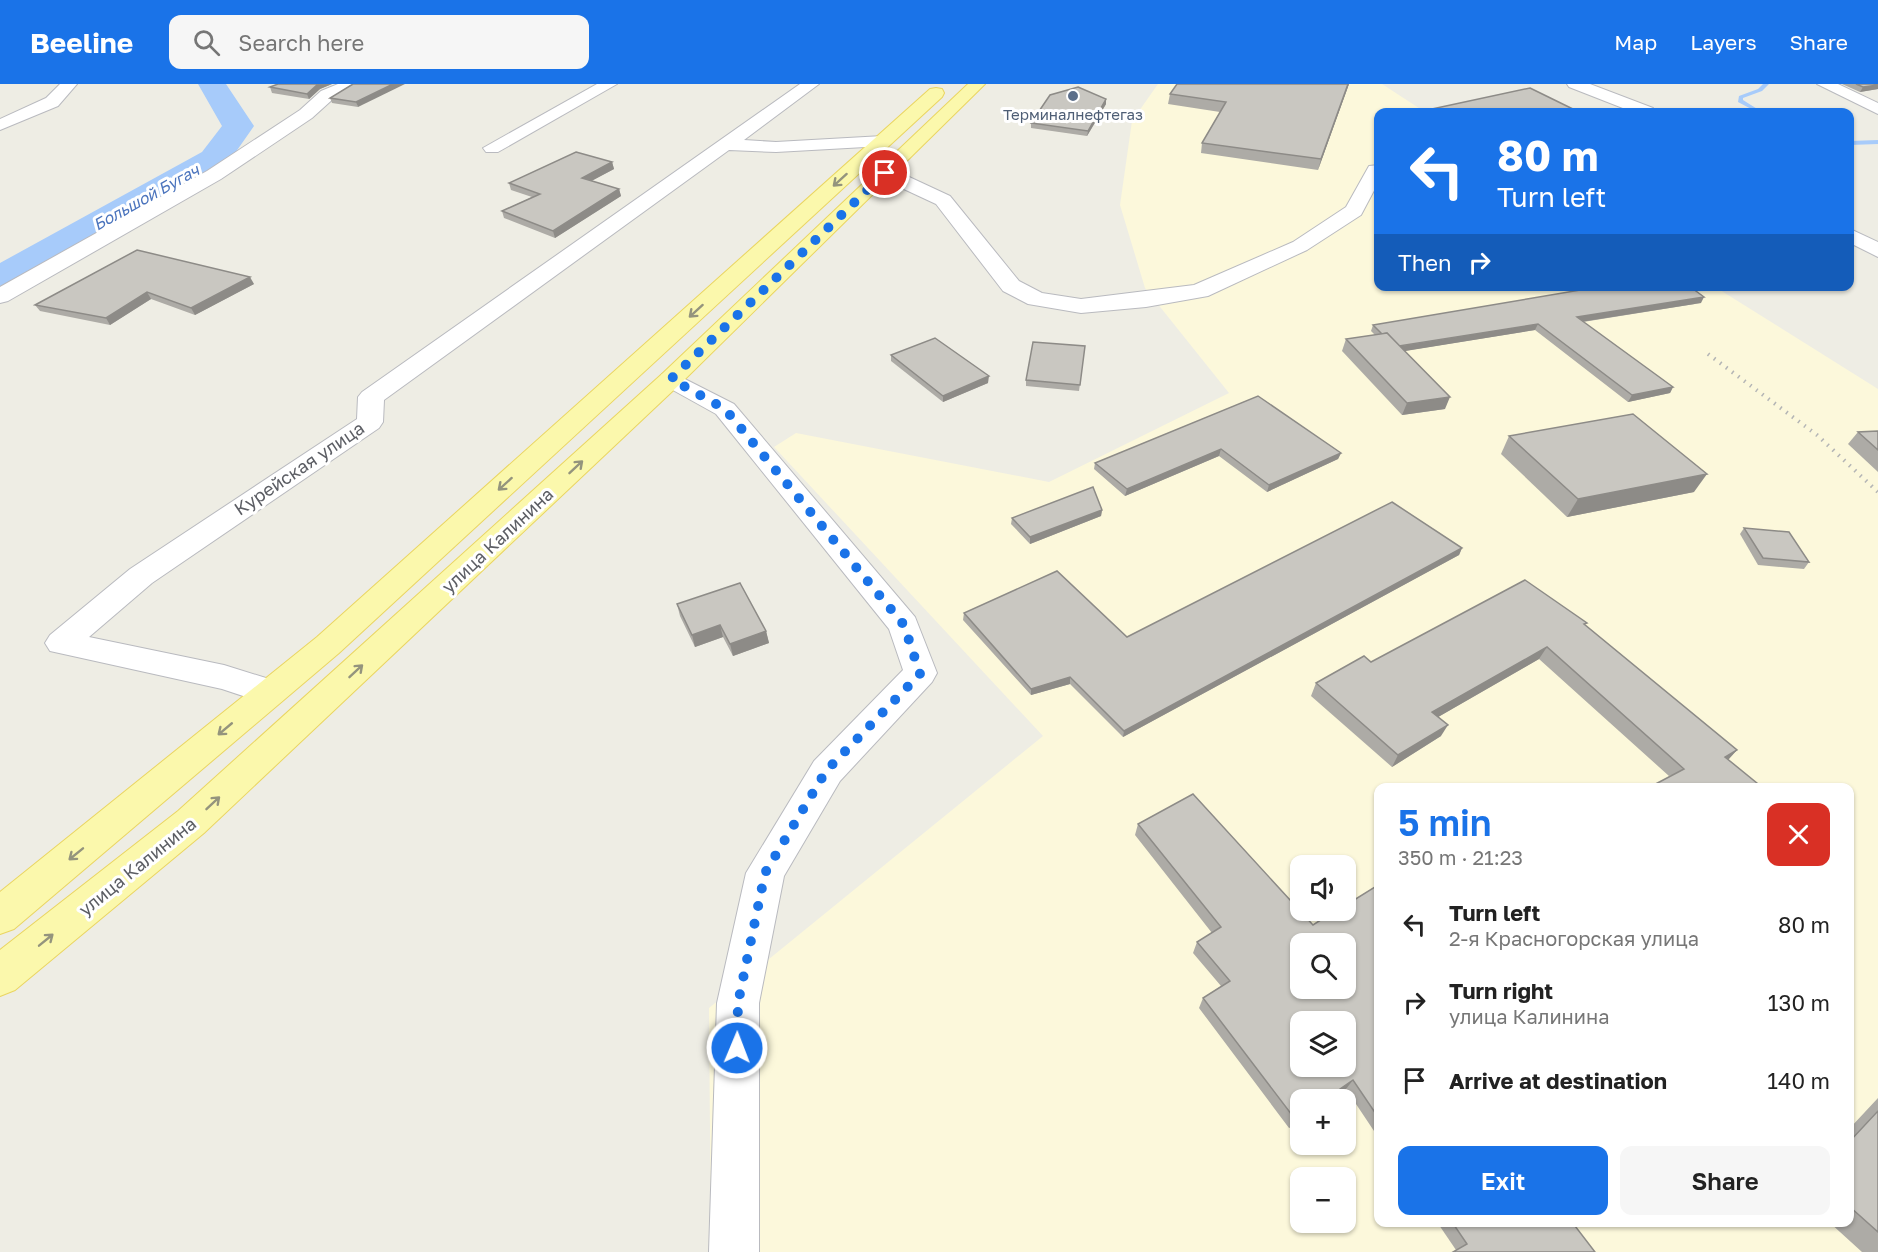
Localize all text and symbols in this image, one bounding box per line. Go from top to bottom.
search box [169,15,589,69]
text: Beeline [30,26,133,59]
icon: search [190,26,223,59]
text: Search here [238,29,364,56]
text: Map [1614,29,1657,55]
text: Layers [1690,29,1757,55]
text: Share [1790,29,1848,55]
marker: Терминалнефтегаз [1066,89,1080,103]
place label: Терминалнефтегаз [1003,105,1143,123]
text: 80 m [1497,130,1598,180]
icon: left [1398,132,1476,210]
pin [859,147,910,198]
icon: arrive [868,156,901,189]
water label: Большой Бугач [89,159,204,234]
one-way arrow [833,173,848,187]
text: Turn left [1497,181,1606,213]
icon: right [1463,246,1496,279]
text: Then [1398,249,1451,276]
one-way arrow [689,304,704,318]
street label: Курейская улица [230,416,368,520]
one-way arrow [568,460,583,474]
one-way arrow [498,477,513,491]
street label: улица Калинина [437,483,557,597]
one-way arrow [348,664,363,678]
one-way arrow [218,723,234,736]
one-way arrow [205,796,220,810]
text: 5 min [1398,801,1492,844]
button: close [1767,803,1830,866]
street label: улица Калинина [74,812,200,920]
text: 350 m · 21:23 [1398,845,1523,869]
one-way arrow [68,848,84,861]
map controls [1290,855,1356,1233]
button: sound [1290,855,1356,921]
text: Turn left [1449,899,1540,926]
icon: left [1398,908,1431,941]
text: 80 m [1778,911,1830,938]
text: 2-я Красногорская улица [1449,926,1699,950]
one-way arrow [37,933,53,946]
button: search [1290,933,1356,999]
text: Turn right [1449,977,1553,1004]
icon: right [1398,986,1431,1019]
text: 130 m [1768,989,1830,1016]
text: улица Калинина [1449,1004,1610,1028]
button: layers [1290,1011,1356,1077]
position arrow [705,1016,769,1080]
icon: arrive [1398,1064,1431,1097]
text: Arrive at destination [1449,1067,1667,1094]
text: 140 m [1767,1067,1830,1094]
button: + [1290,1089,1356,1155]
button: Exit [1398,1146,1608,1215]
button: Share [1620,1146,1830,1215]
button: − [1290,1167,1356,1233]

